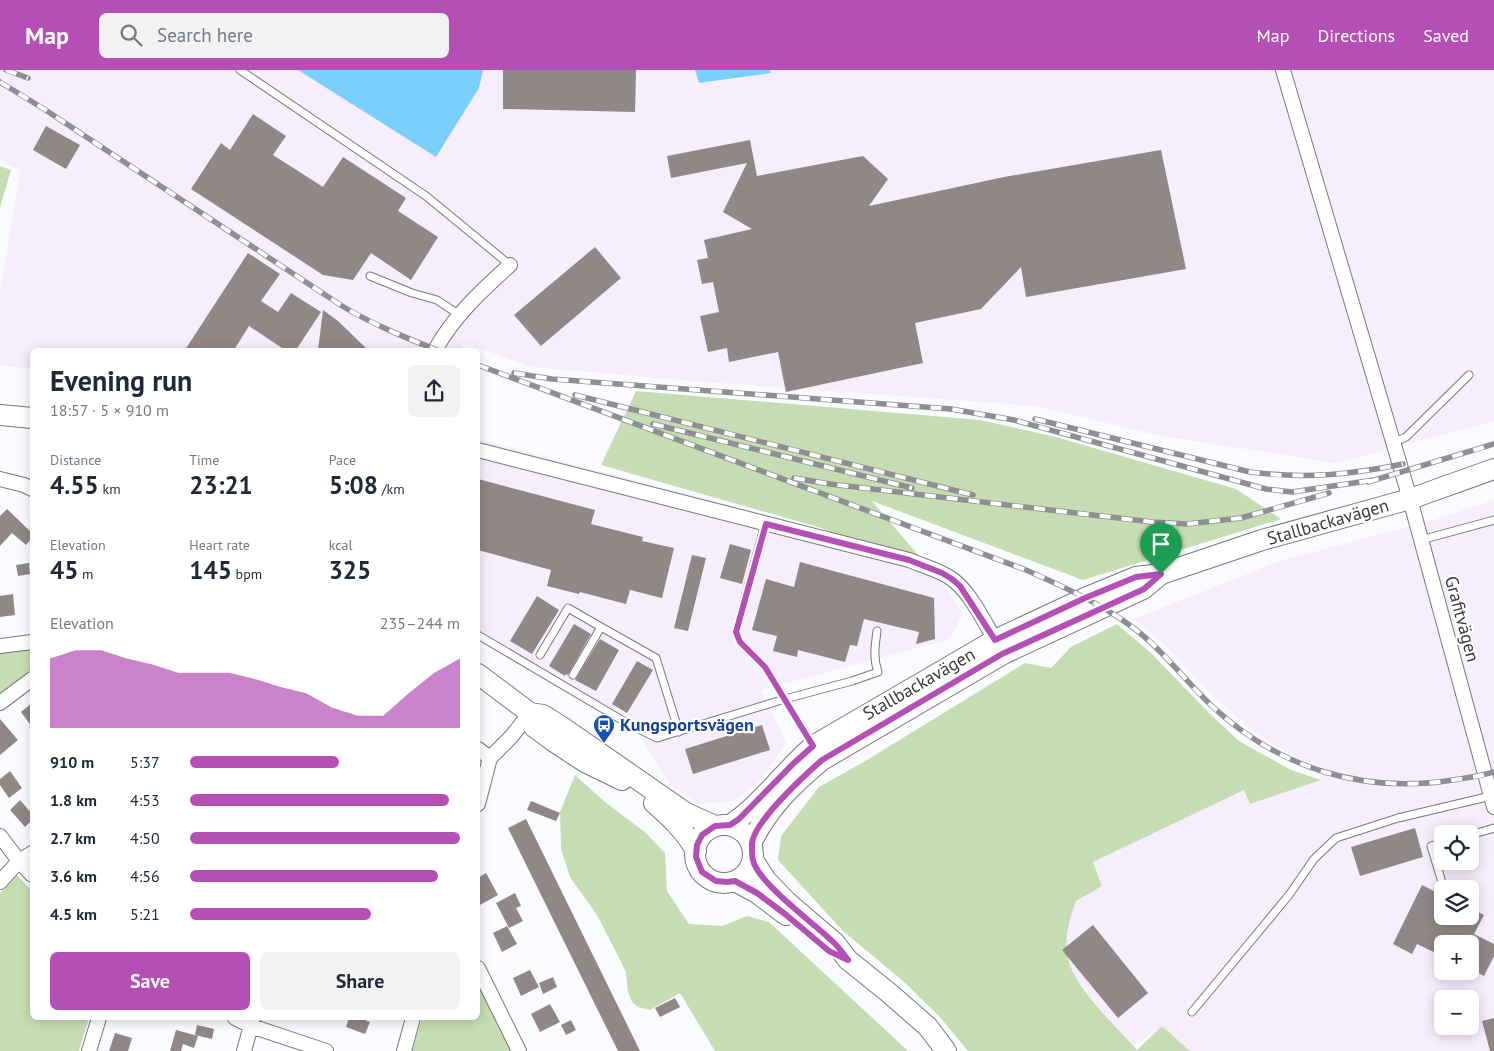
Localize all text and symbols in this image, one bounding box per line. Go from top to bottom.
search box [99,13,449,58]
text: Map [25,20,69,51]
icon: search [117,21,145,49]
text: Search here [157,23,253,47]
text: Map [1257,24,1289,47]
text: Directions [1317,24,1395,47]
text: Saved [1423,24,1469,47]
text: Evening run [50,362,192,399]
button: share [408,365,460,417]
text: 18:57 · 5 × 910 m [50,400,169,420]
text: Distance [50,451,101,469]
text: Time [189,451,219,469]
text: Pace [329,451,356,469]
text: 4.55 [50,469,99,501]
text: 23:21 [189,469,253,501]
text: 5:08 [329,469,378,501]
text: km [99,480,121,498]
text: /km [378,480,405,498]
street label: Stallbackavägen [1264,493,1391,550]
pin [1140,523,1182,574]
icon: arrive [1147,530,1175,558]
text: Elevation [50,536,106,554]
text: Heart rate [189,536,250,554]
text: kcal [329,536,353,554]
text: 45 [50,554,78,586]
text: 145 [189,554,232,586]
text: 325 [329,554,371,586]
text: m [78,565,93,583]
text: bpm [232,565,262,583]
street label: Grafitvägen [1440,573,1485,664]
text: Elevation [50,613,114,633]
text: 235–244 m [380,613,460,633]
street label: Stallbackavägen [859,642,979,725]
bus stop icon: Kungsportsvägen [592,713,616,744]
place label: Kungsportsvägen [620,713,754,736]
text: 910 m [50,752,94,772]
text: 5:37 [130,752,160,772]
text: 1.8 km [50,790,97,810]
text: 4:53 [130,790,160,810]
map controls [1434,825,1479,1035]
button: locate [1434,825,1479,870]
text: 2.7 km [50,828,96,848]
text: 4:50 [130,828,160,848]
text: 3.6 km [50,866,97,886]
text: 4:56 [130,866,160,886]
button: layers [1434,880,1479,925]
text: 4.5 km [50,904,97,924]
text: 5:21 [130,904,160,924]
button: + [1434,935,1479,980]
button: Save [50,952,250,1010]
button: Share [260,952,460,1010]
button: − [1434,990,1479,1035]

